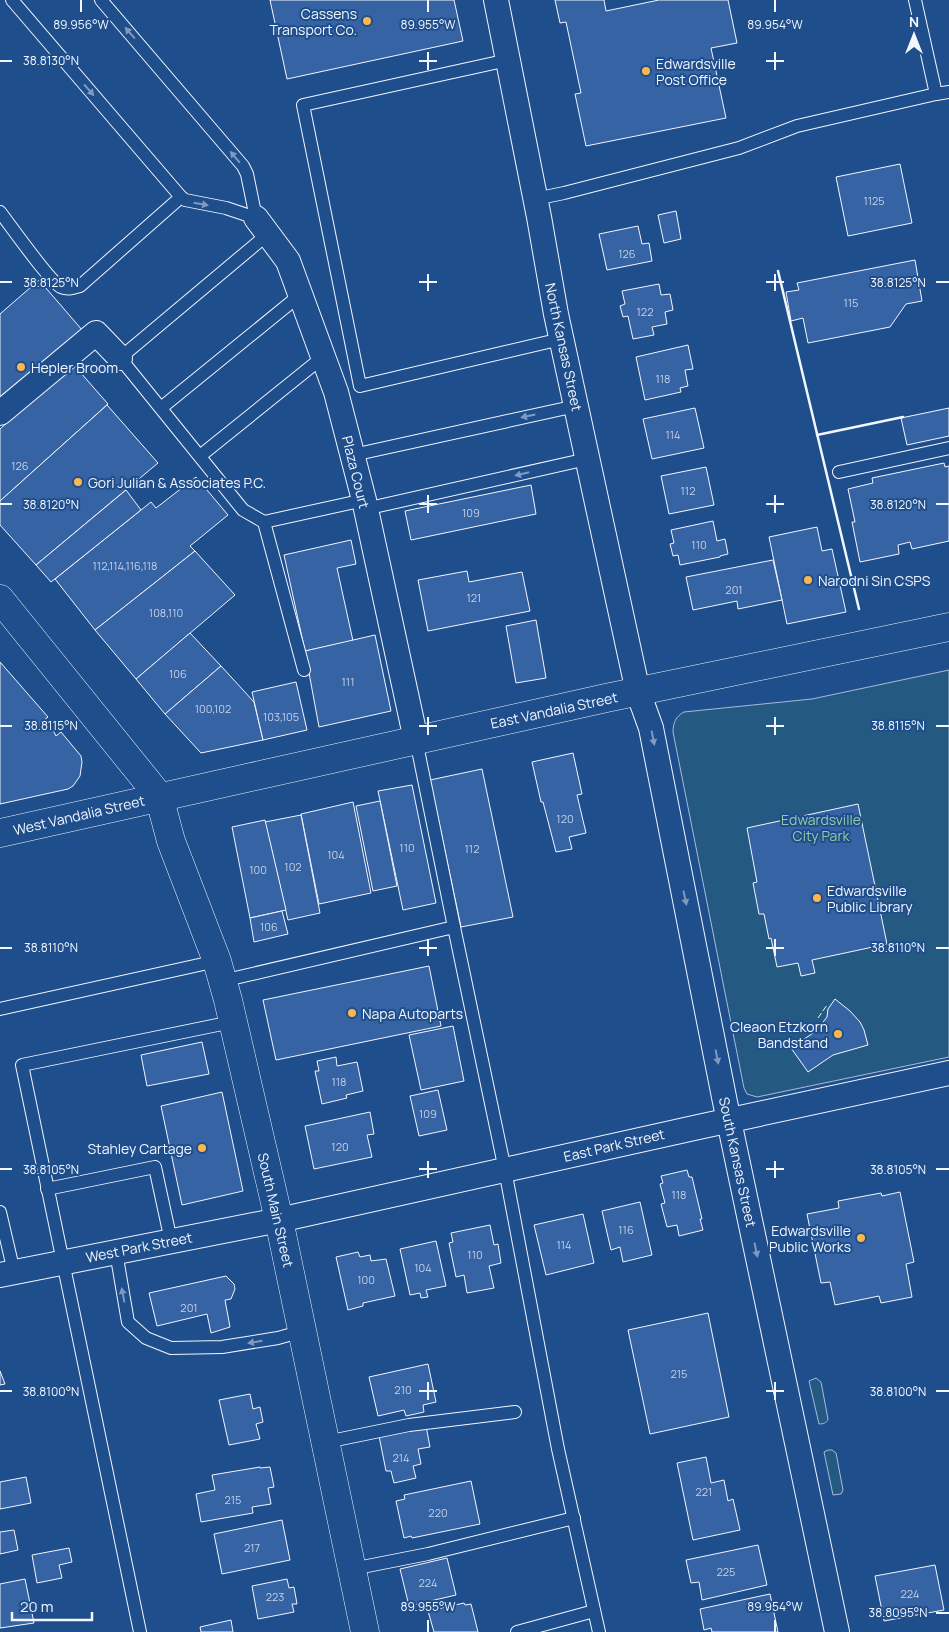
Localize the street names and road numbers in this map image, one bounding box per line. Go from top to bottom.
street label: North Kansas Street [541,281,587,413]
street label: Plaza Court [338,434,374,511]
street label: East Vandalia Street [489,687,620,733]
street label: West Vandalia Street [11,791,147,839]
street label: South Kansas Street [715,1095,761,1229]
street label: East Park Street [562,1124,667,1166]
street label: South Main Street [254,1151,299,1270]
street label: West Park Street [84,1227,194,1267]

